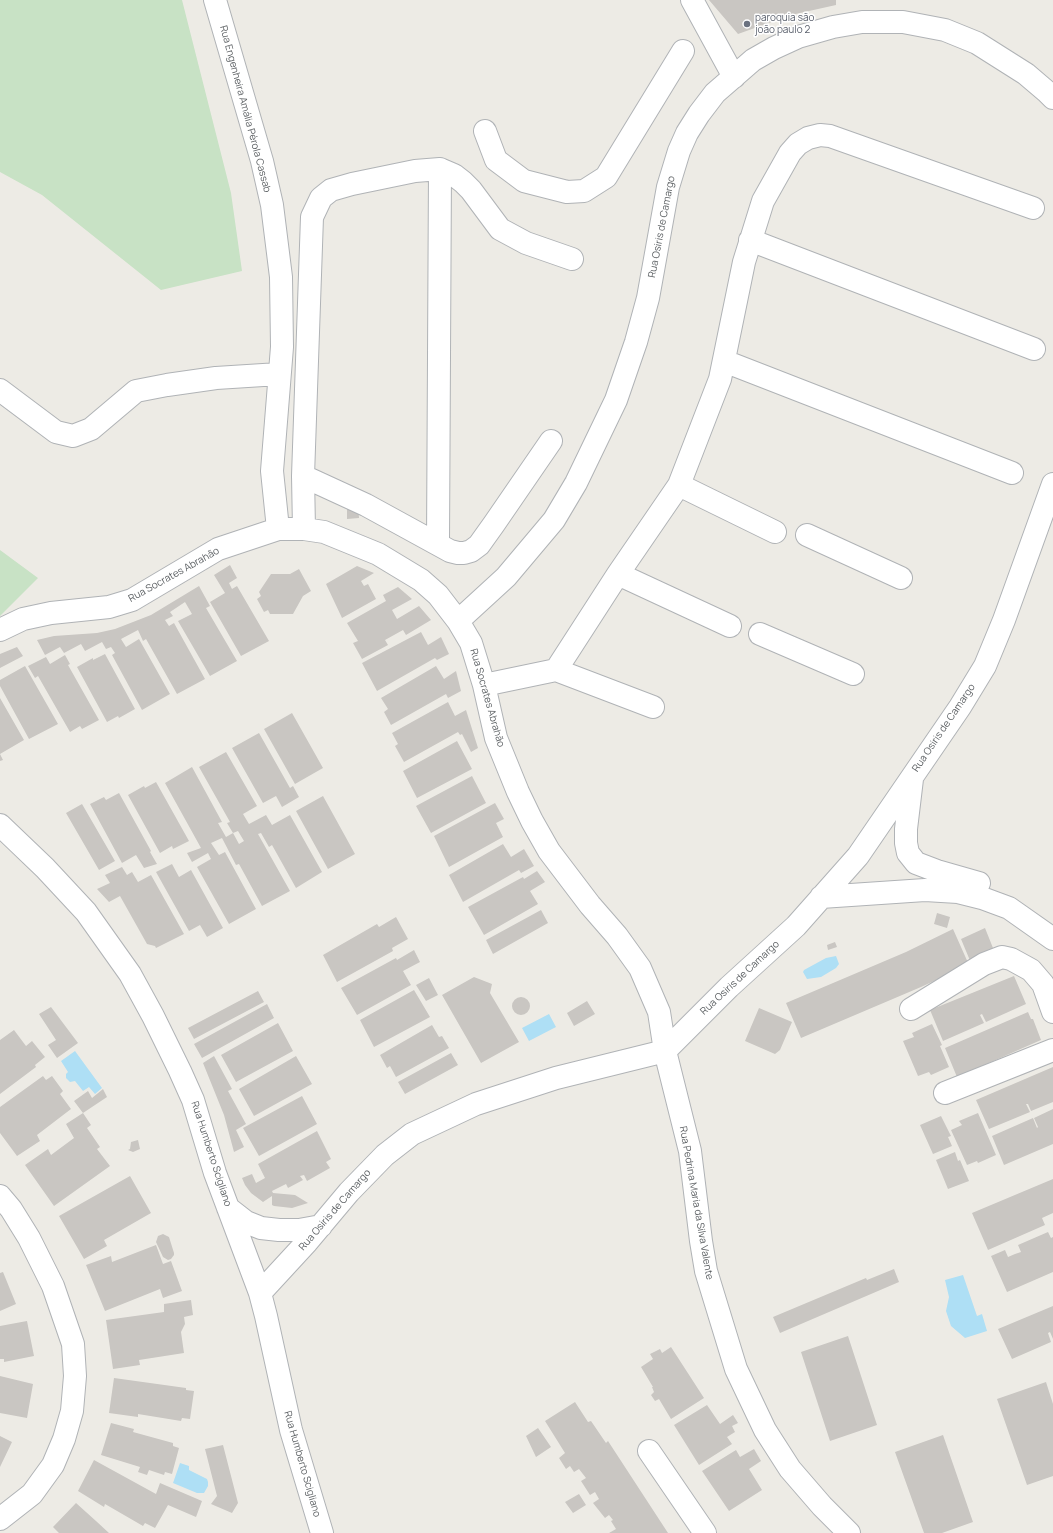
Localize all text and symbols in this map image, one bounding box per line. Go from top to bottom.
place label: paroquia são joão paulo 2 [755,12,814,36]
marker: paroquia são joão paulo 2 [742,19,752,29]
street label: Rua Engenheira Amália Pérola Cassab [217,24,273,194]
street label: Rua Osiris de Camargo [646,175,678,279]
street label: Rua Socrates Abrahão [127,545,221,605]
street label: Rua Socrates Abrahão [467,647,507,749]
street label: Rua Osiris de Camargo [910,682,978,774]
street label: Rua Osiris de Camargo [698,938,782,1018]
street label: Rua Humberto Scigliano [188,1100,234,1208]
street label: Rua Pedrina Maria da Silva Valente [677,1125,715,1281]
street label: Rua Osiris de Camargo [296,1167,374,1253]
street label: Rua Humberto Scigliano [281,1409,323,1519]

